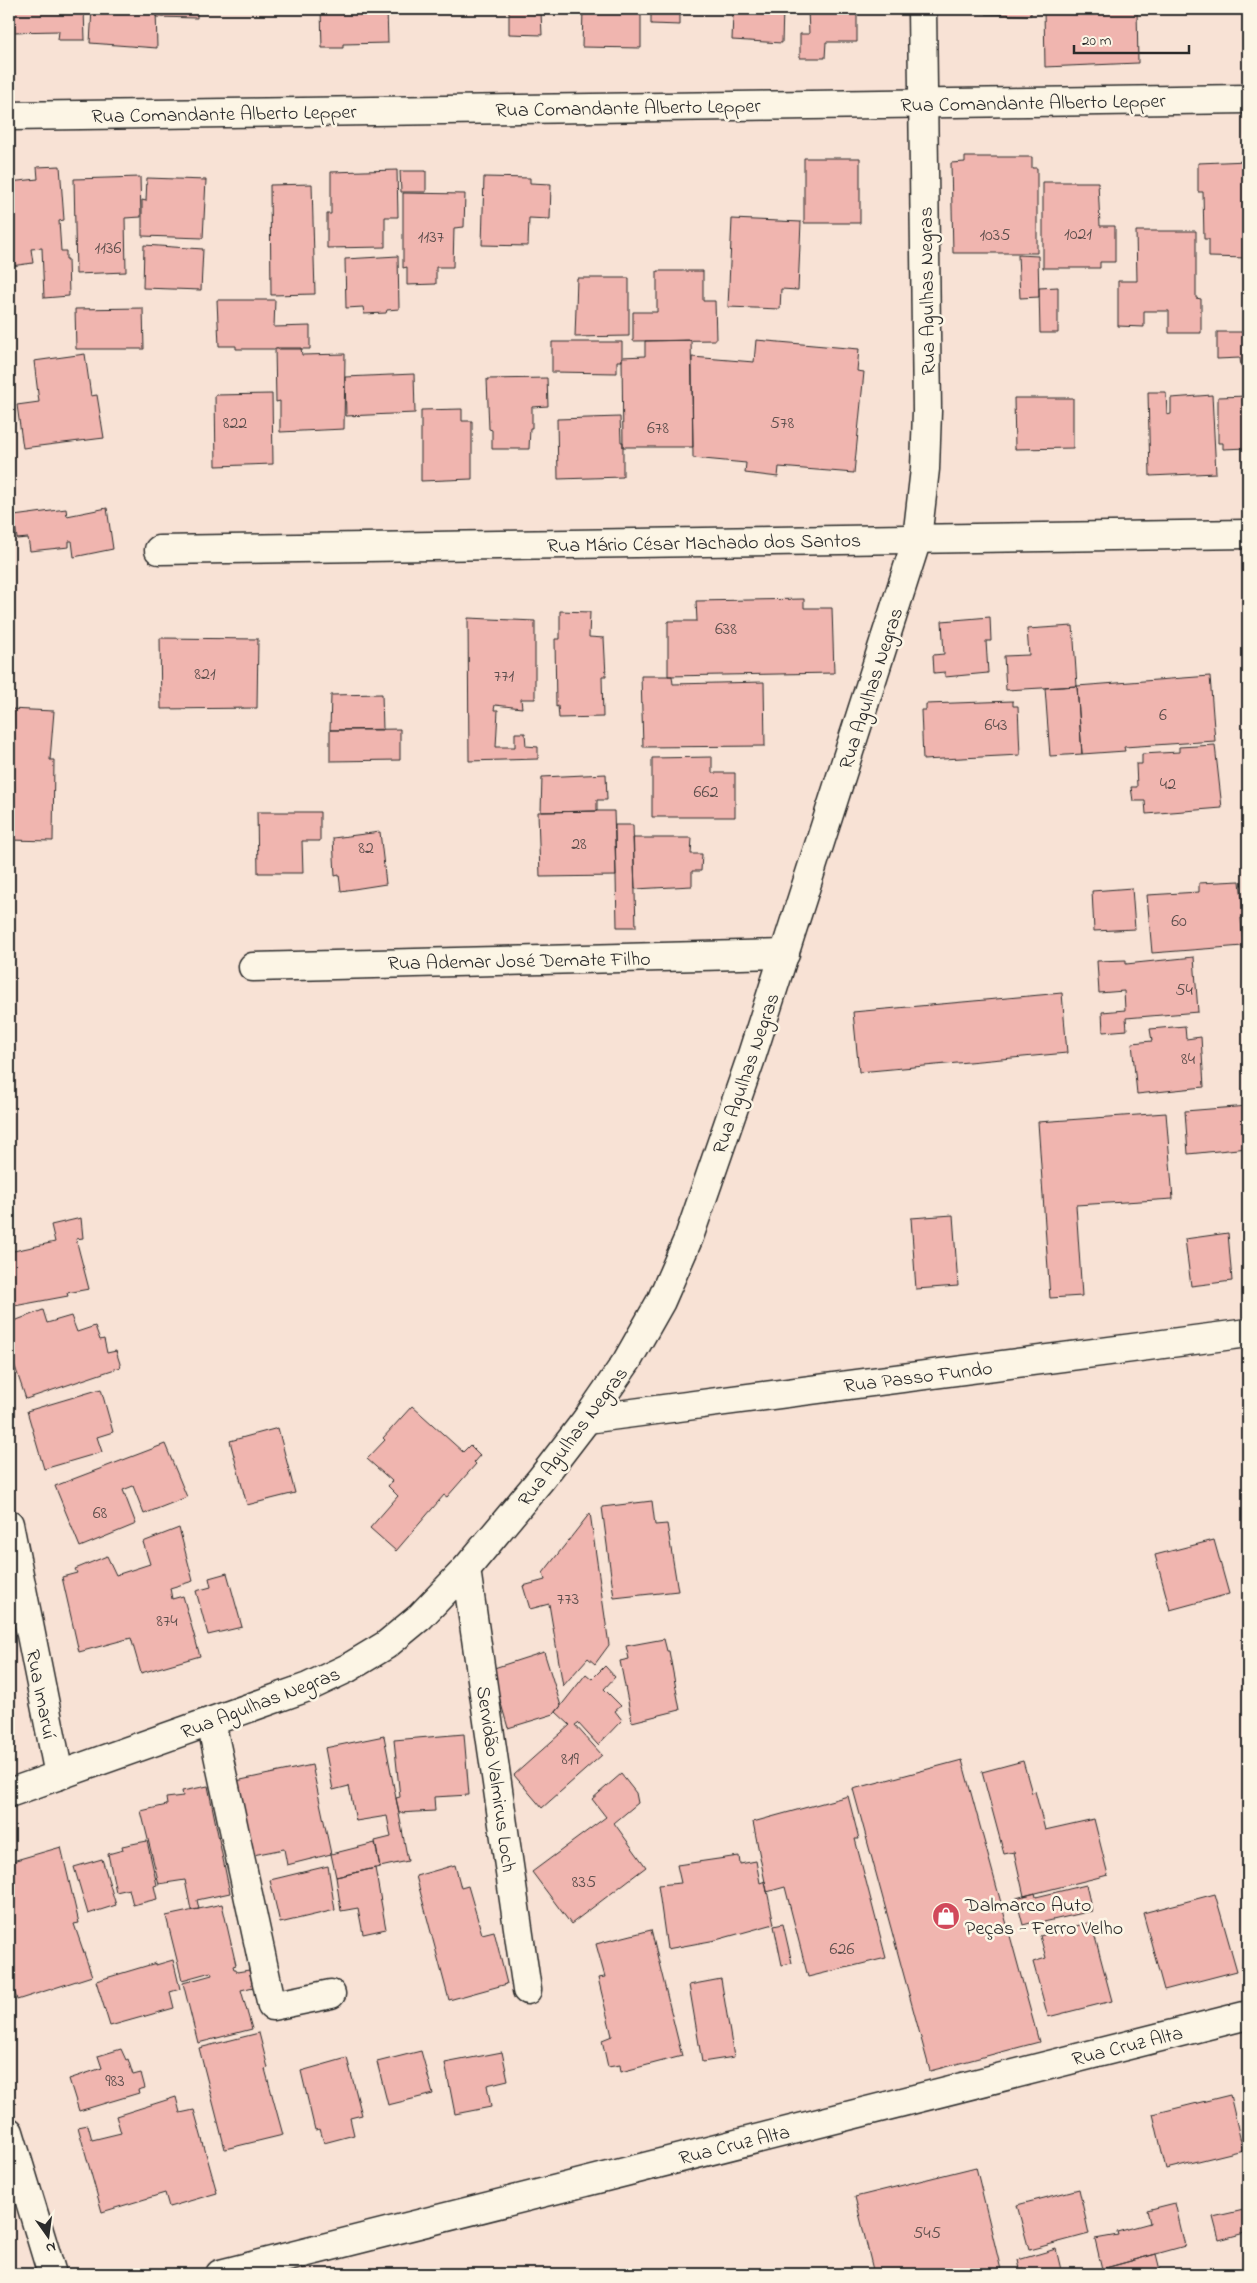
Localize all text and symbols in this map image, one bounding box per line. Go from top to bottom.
scale bar [1074,22,1190,54]
text: 20 m [1082,30,1112,52]
street label: Rua Comandante Alberto Lepper [900,88,1167,121]
street label: Rua Comandante Alberto Lepper [495,93,762,126]
street label: Rua Comandante Alberto Lepper [91,99,358,132]
street label: Rua Agulhas Negras [913,206,945,375]
house number: 1021 [1064,222,1092,248]
house number: 1035 [979,223,1011,249]
house number: 1137 [418,225,445,251]
house number: 1136 [95,236,121,262]
house number: 822 [223,411,247,437]
house number: 578 [770,411,794,437]
house number: 678 [647,416,669,442]
street label: Rua Mário César Machado dos Santos [547,527,861,562]
street label: Rua Agulhas Negras [833,604,913,774]
house number: 638 [715,617,737,643]
house number: 821 [194,662,216,688]
house number: 771 [494,664,515,690]
house number: 6 [1159,703,1167,729]
house number: 643 [985,713,1007,739]
house number: 42 [1160,772,1176,798]
house number: 662 [694,780,718,806]
house number: 28 [571,832,587,858]
house number: 82 [358,836,374,862]
house number: 60 [1171,909,1187,935]
street label: Rua Ademar José Demate Filho [387,946,651,979]
house number: 54 [1175,978,1193,1004]
street label: Rua Agulhas Negras [706,989,789,1158]
house number: 84 [1181,1047,1196,1073]
street label: Rua Passo Fundo [842,1355,994,1402]
street label: Rua Agulhas Negras [512,1362,637,1514]
house number: 68 [93,1501,108,1527]
house number: 773 [557,1587,579,1613]
house number: 874 [156,1609,178,1635]
street label: Rua Imaruí [17,1647,62,1742]
street label: Rua Agulhas Negras [177,1661,345,1749]
street label: Servidão Valmirus Loch [467,1684,522,1874]
house number: 819 [561,1747,580,1773]
house number: 835 [572,1870,596,1896]
place label: Dalmarco Auto Peças - Ferro Velho [964,1892,1123,1944]
shop icon: Dalmarco Auto Peças - Ferro Velho [931,1901,961,1931]
house number: 626 [830,1937,854,1963]
street label: Rua Cruz Alta [1069,2020,1186,2075]
house number: 983 [105,2069,125,2095]
street label: Rua Cruz Alta [676,2119,793,2174]
north arrow [22,2210,72,2260]
house number: 545 [913,2221,941,2247]
text: N [44,2236,58,2258]

